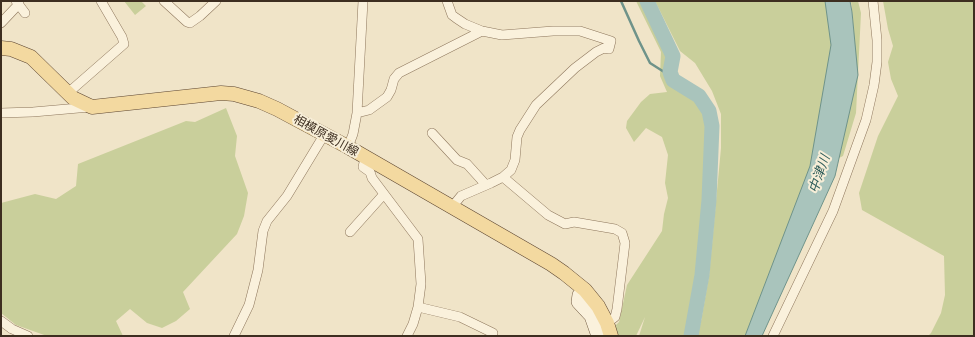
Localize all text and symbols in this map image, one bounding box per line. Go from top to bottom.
street label: 相模原愛川線 [291,112,361,160]
water label: 中津川 [806,153,834,195]

